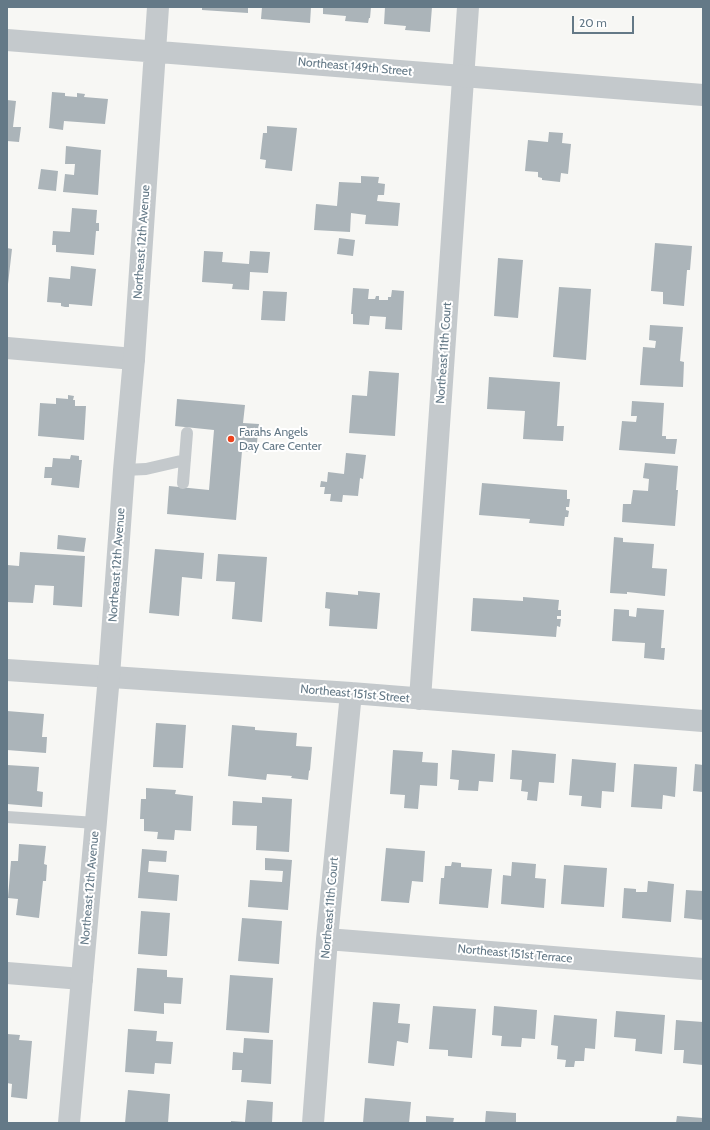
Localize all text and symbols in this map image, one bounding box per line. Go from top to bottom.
scale bar [574,8,636,34]
text: 20 m [579,15,607,30]
street label: Northeast 149th Street [297,55,413,79]
street label: Northeast 12th Avenue [131,184,153,300]
street label: Northeast 11th Court [433,302,455,404]
place label: Farahs Angels Day Care Center [239,425,321,453]
marker: Farahs Angels Day Care Center [226,434,236,444]
street label: Northeast 12th Avenue [106,507,128,623]
street label: Northeast 151st Street [300,682,410,706]
street label: Northeast 12th Avenue [78,830,102,946]
street label: Northeast 11th Court [318,857,342,959]
street label: Northeast 151st Terrace [457,942,573,966]

